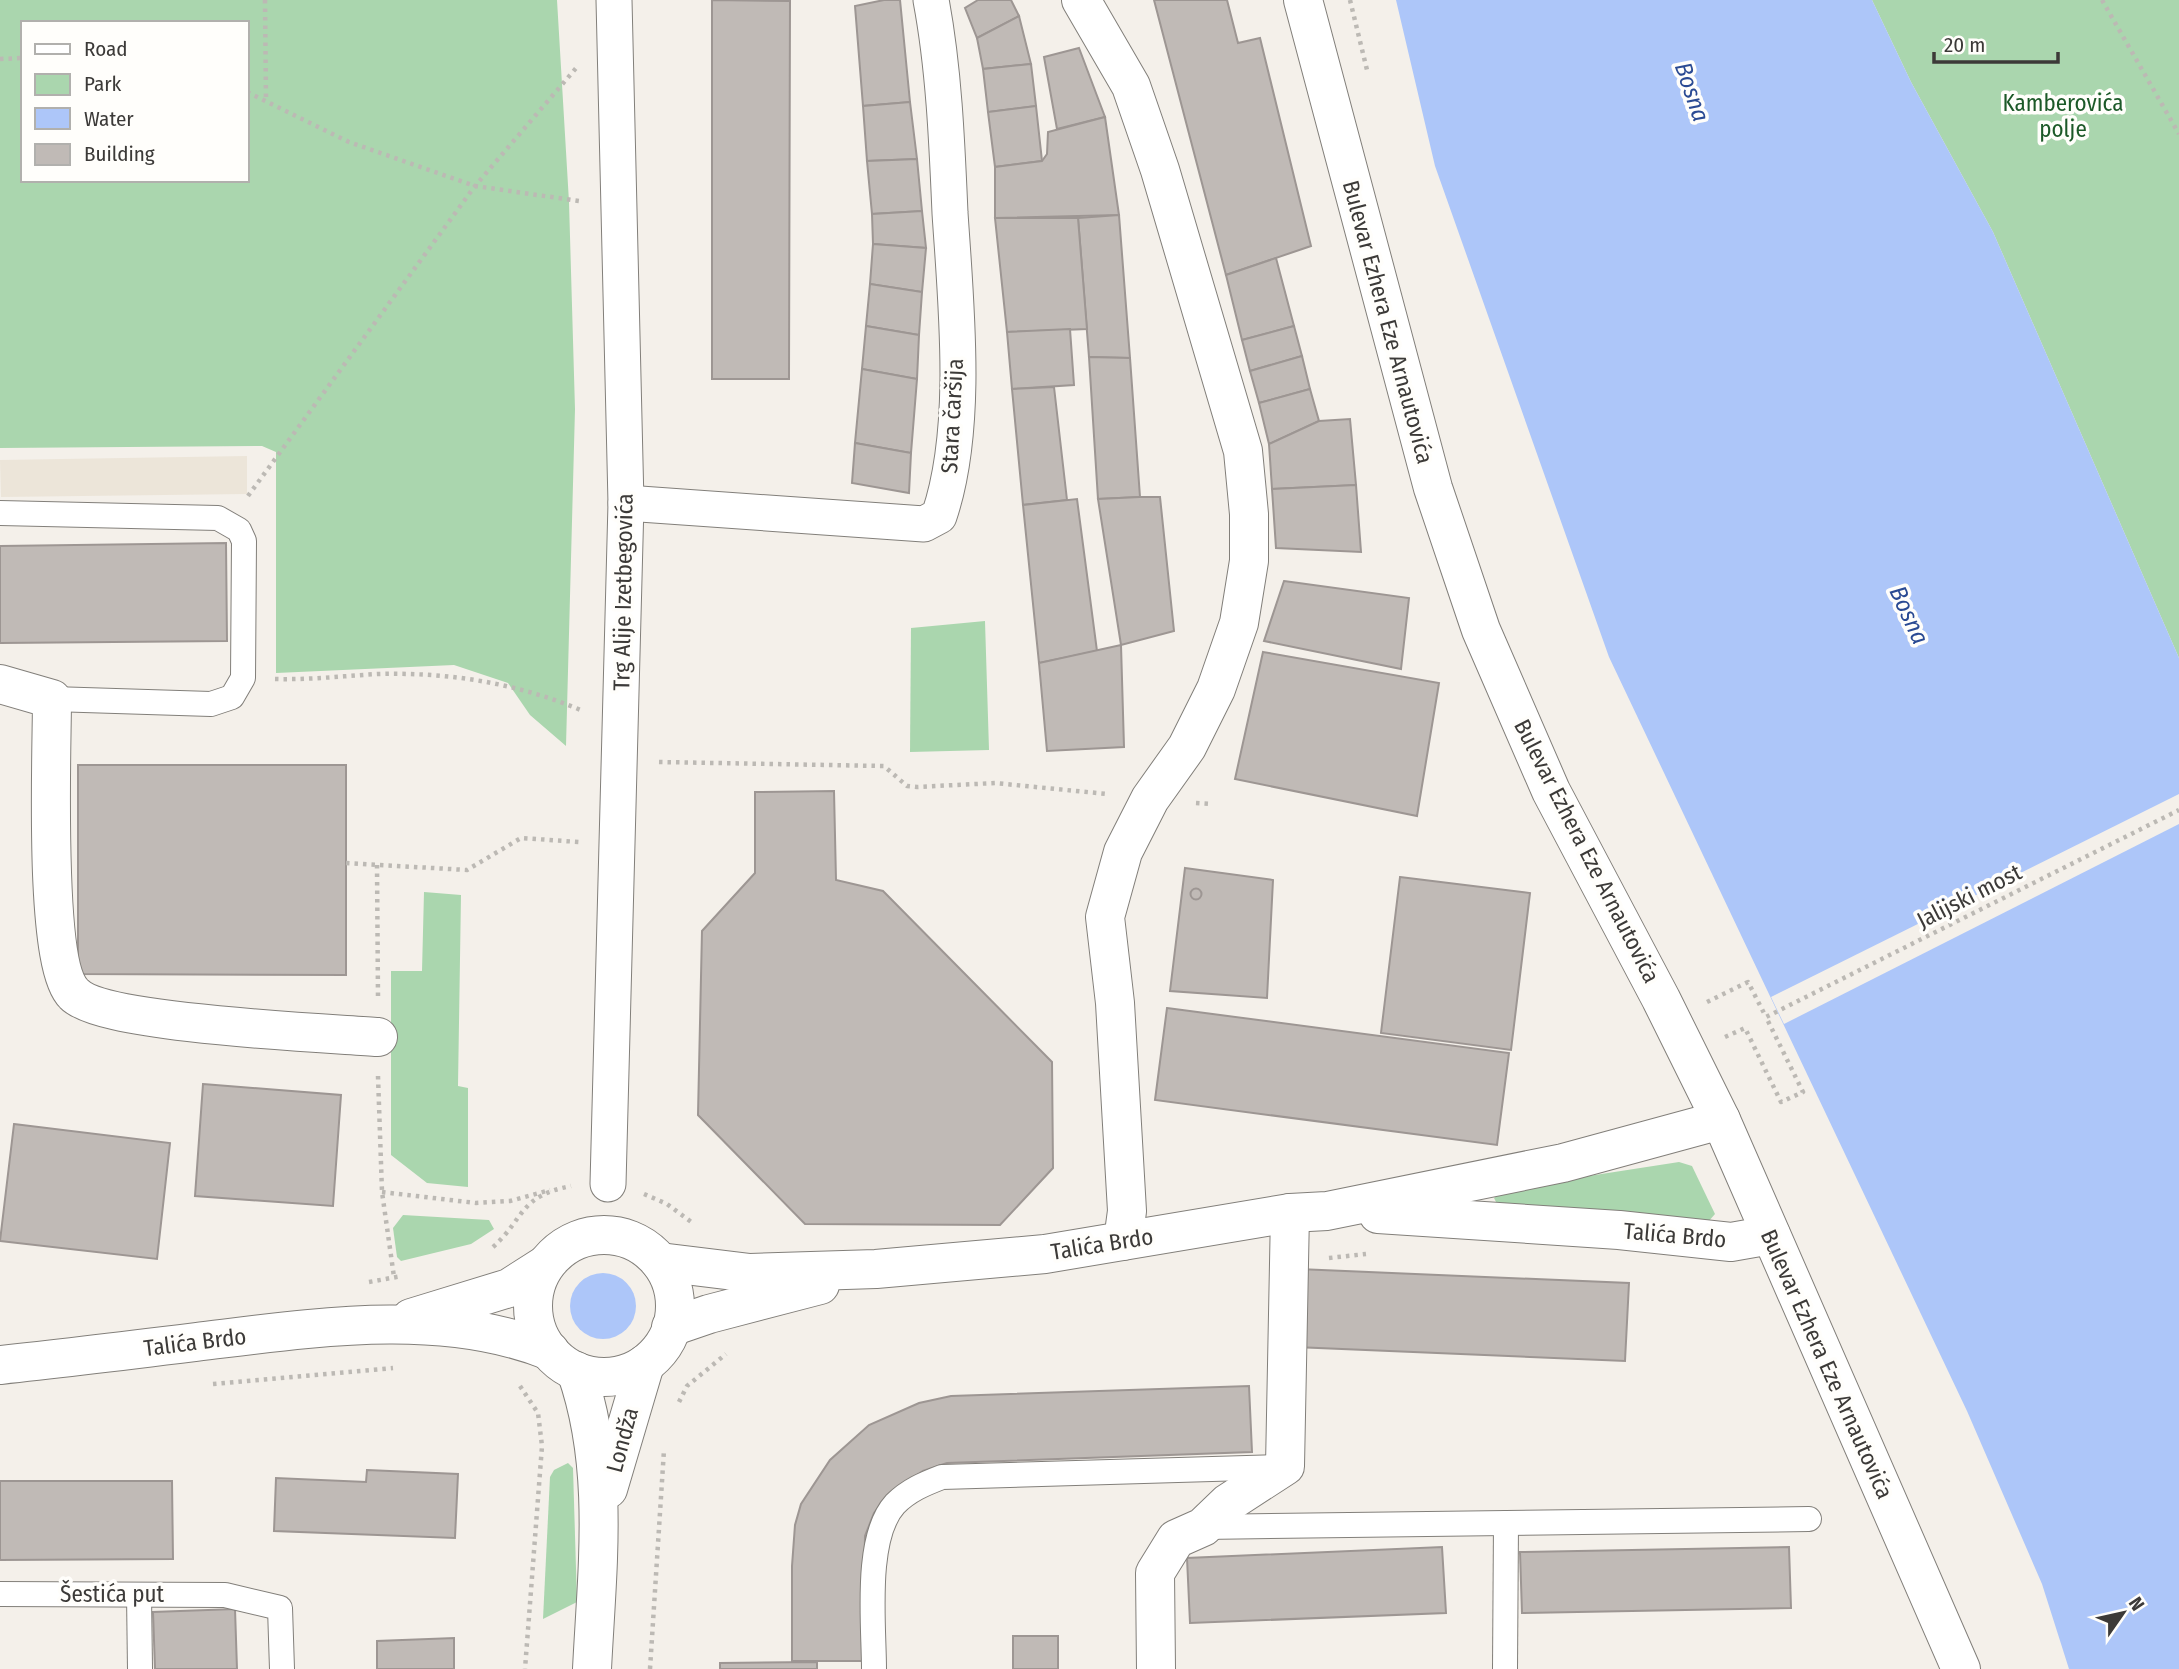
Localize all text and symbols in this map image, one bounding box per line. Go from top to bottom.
legend [21,21,248,182]
scale bar [1934,21,2058,65]
text: 20 m [1944,32,1985,58]
text: Road [84,36,128,62]
water label: Bosna [1669,59,1715,125]
text: Park [84,71,122,97]
park label: Kamberovića polje [2003,89,2123,143]
text: Water [84,106,134,132]
text: Building [84,141,155,167]
street label: Bulevar Ezhera Eze Arnautovića [1337,177,1439,467]
street label: Stara čaršija [935,358,969,474]
street label: Trg Alije Izetbegovića [607,493,639,691]
water label: Bosna [1883,581,1935,649]
street label: Bulevar Ezhera Eze Arnautovića [1508,715,1666,987]
street label: Jalijski most [1912,857,2026,934]
street label: Talića Brdo [1622,1217,1728,1253]
street label: Talića Brdo [1049,1222,1155,1266]
street label: Bulevar Ezhera Eze Arnautovića [1755,1225,1899,1503]
street label: Talića Brdo [142,1322,248,1362]
street label: Londža [600,1404,644,1476]
north arrow [2088,1578,2158,1648]
street label: Šestića put [60,1579,164,1608]
text: N [2124,1593,2149,1615]

